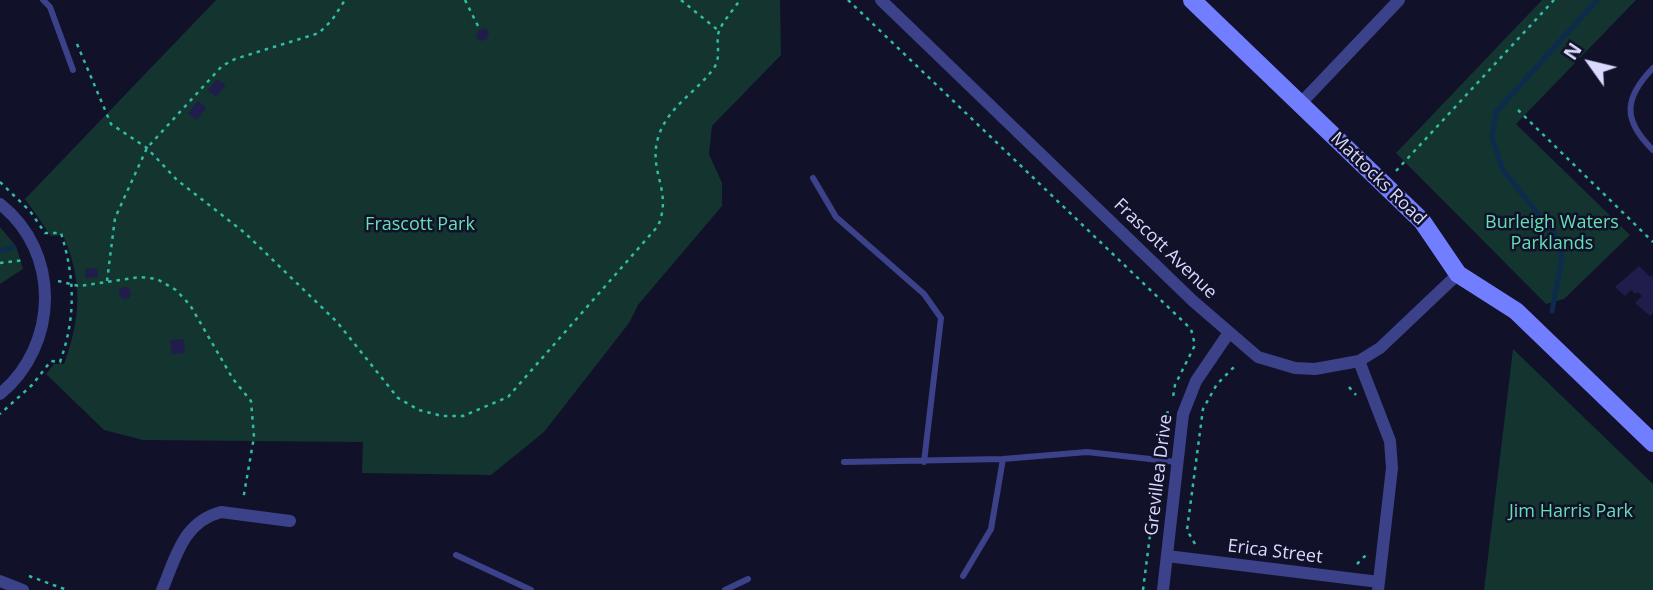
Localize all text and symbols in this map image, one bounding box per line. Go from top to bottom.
north arrow [1555,28,1625,98]
text: N [1557,38,1588,65]
street label: Mattocks Road [1326,128,1430,230]
street label: Frascott Avenue [1109,194,1221,304]
park label: Burleigh Waters Parklands [1485,212,1619,255]
park label: Frascott Park [365,214,475,236]
street label: Grevillea Drive [1141,413,1177,537]
park label: Jim Harris Park [1509,501,1633,523]
street label: Erica Street [1226,535,1324,569]

